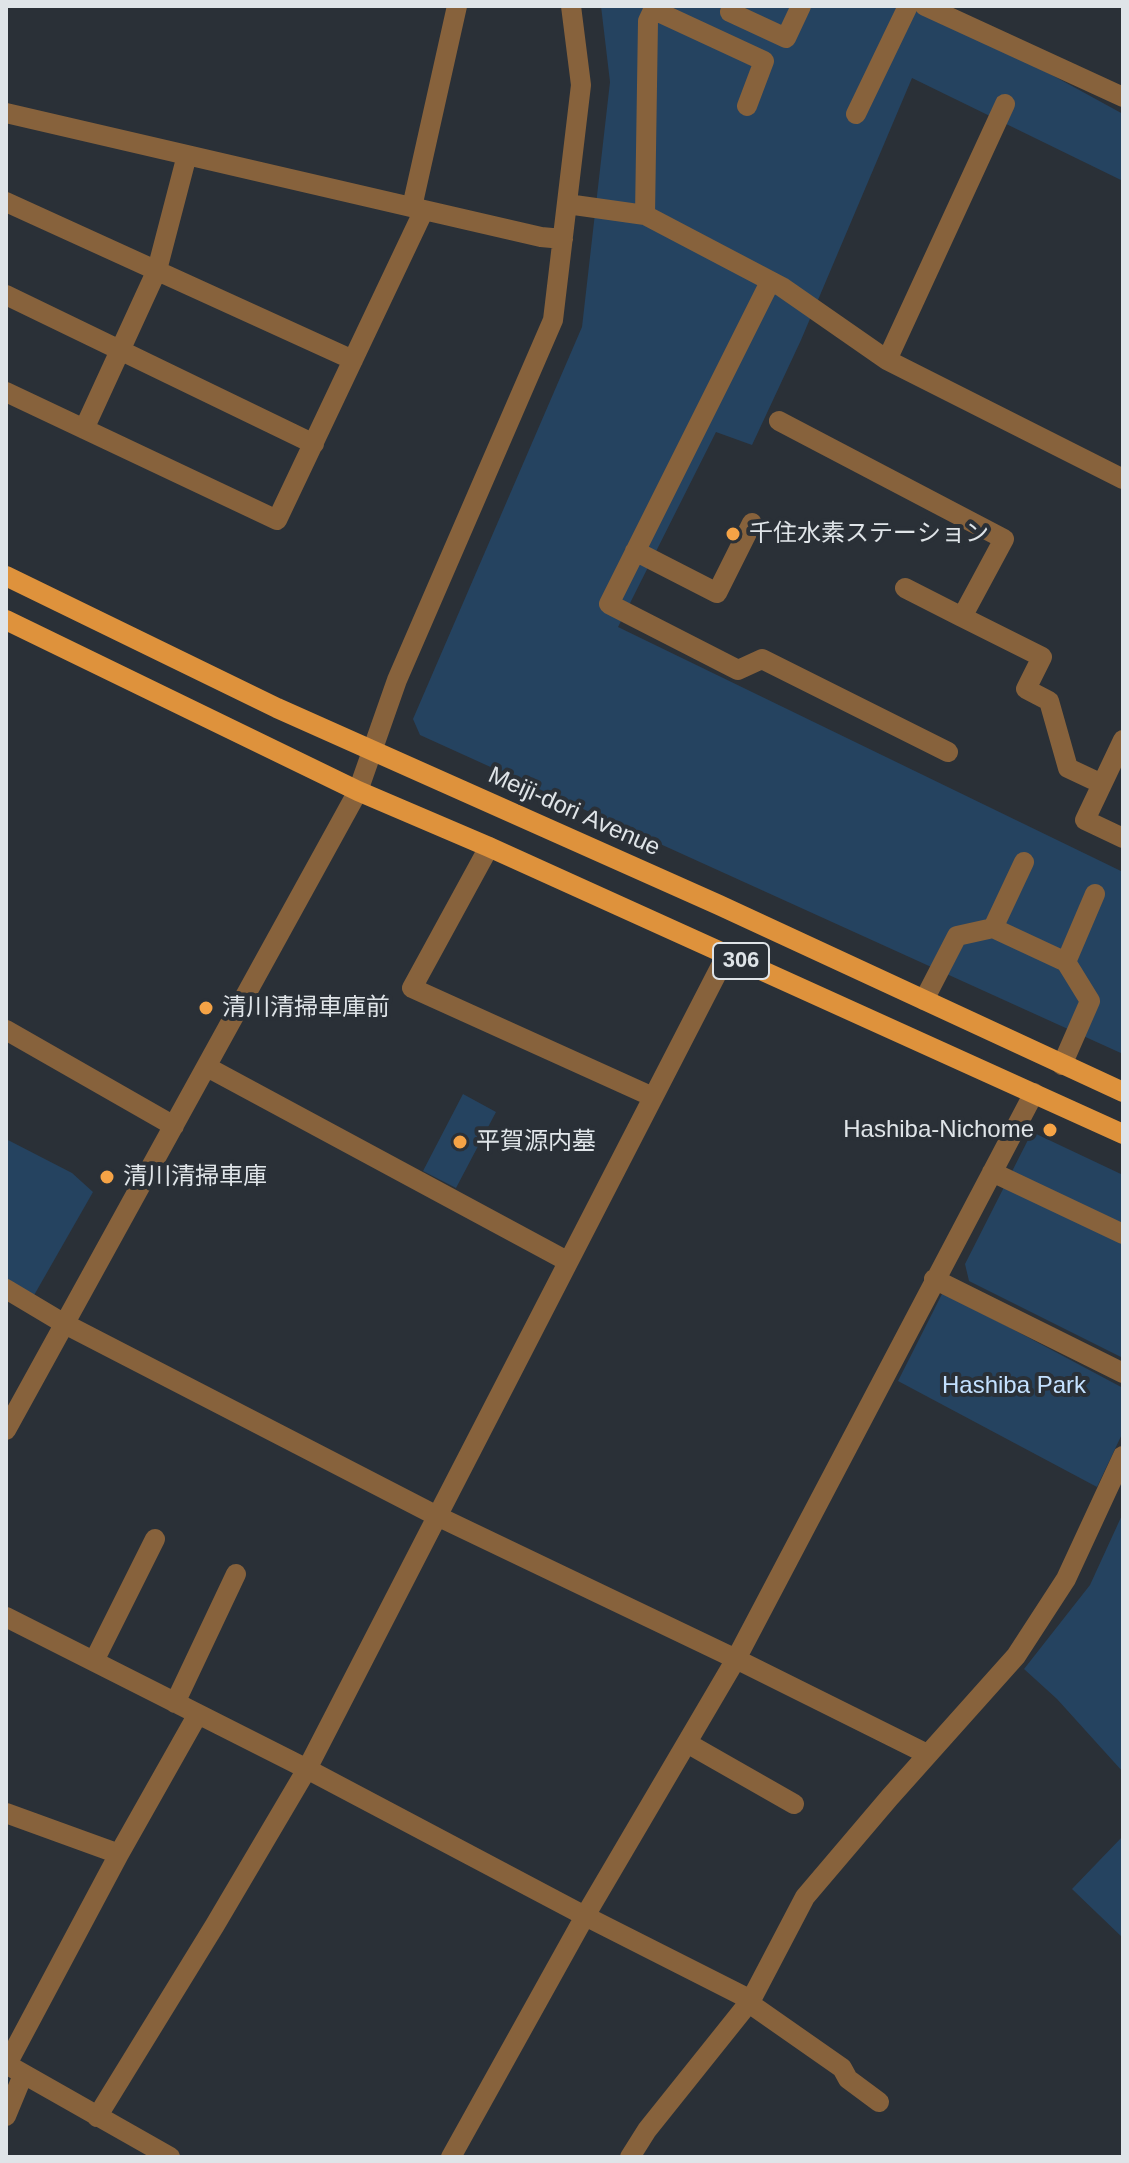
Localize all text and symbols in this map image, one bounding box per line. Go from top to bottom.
place label: 千住水素ステーション [749,520,989,548]
marker: 千住水素ステーション [724,525,742,543]
street label: Meiji-dori Avenue [484,761,664,863]
road number: 306 [713,943,769,979]
place label: 清川清掃車庫前 [222,994,390,1022]
marker: 清川清掃車庫前 [197,999,215,1017]
place label: Hashiba-Nichome [843,1116,1034,1144]
marker: Hashiba-Nichome [1041,1121,1059,1139]
place label: 平賀源内墓 [476,1128,596,1156]
marker: 平賀源内墓 [451,1133,469,1151]
place label: 清川清掃車庫 [123,1163,267,1191]
marker: 清川清掃車庫 [98,1168,116,1186]
park label: Hashiba Park [942,1372,1086,1400]

